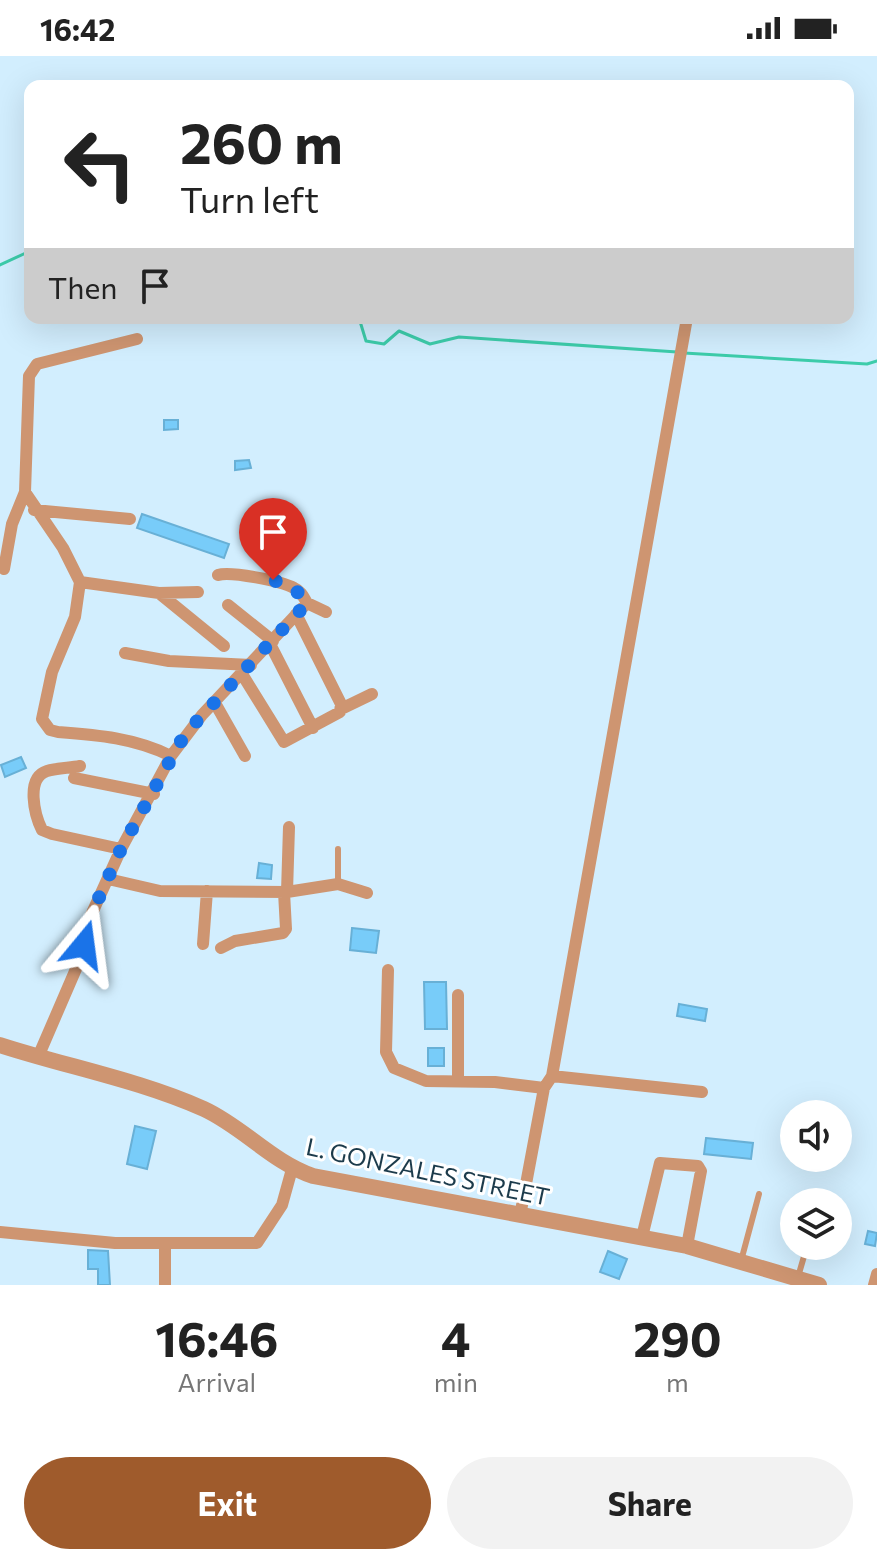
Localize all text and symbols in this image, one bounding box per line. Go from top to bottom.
text: 16:42 [40,10,115,47]
text: 260 m [180,107,343,176]
icon: left [48,112,152,216]
text: Turn left [180,176,319,220]
icon: arrive [133,264,177,308]
text: Then [48,268,117,305]
pin [239,498,307,580]
icon: arrive [251,510,295,554]
position arrow [42,903,126,987]
map controls [780,1100,852,1260]
button: sound [780,1100,852,1172]
street label: L. GONZALES STREET [304,1131,552,1211]
button: layers [780,1188,852,1260]
text: 16:46 [155,1308,278,1367]
text: 4 [441,1308,471,1367]
text: 290 [633,1308,722,1367]
text: Arrival [177,1366,256,1397]
text: min [434,1366,478,1397]
text: m [666,1366,689,1397]
button: Exit [24,1457,431,1549]
button: Share [447,1457,853,1549]

